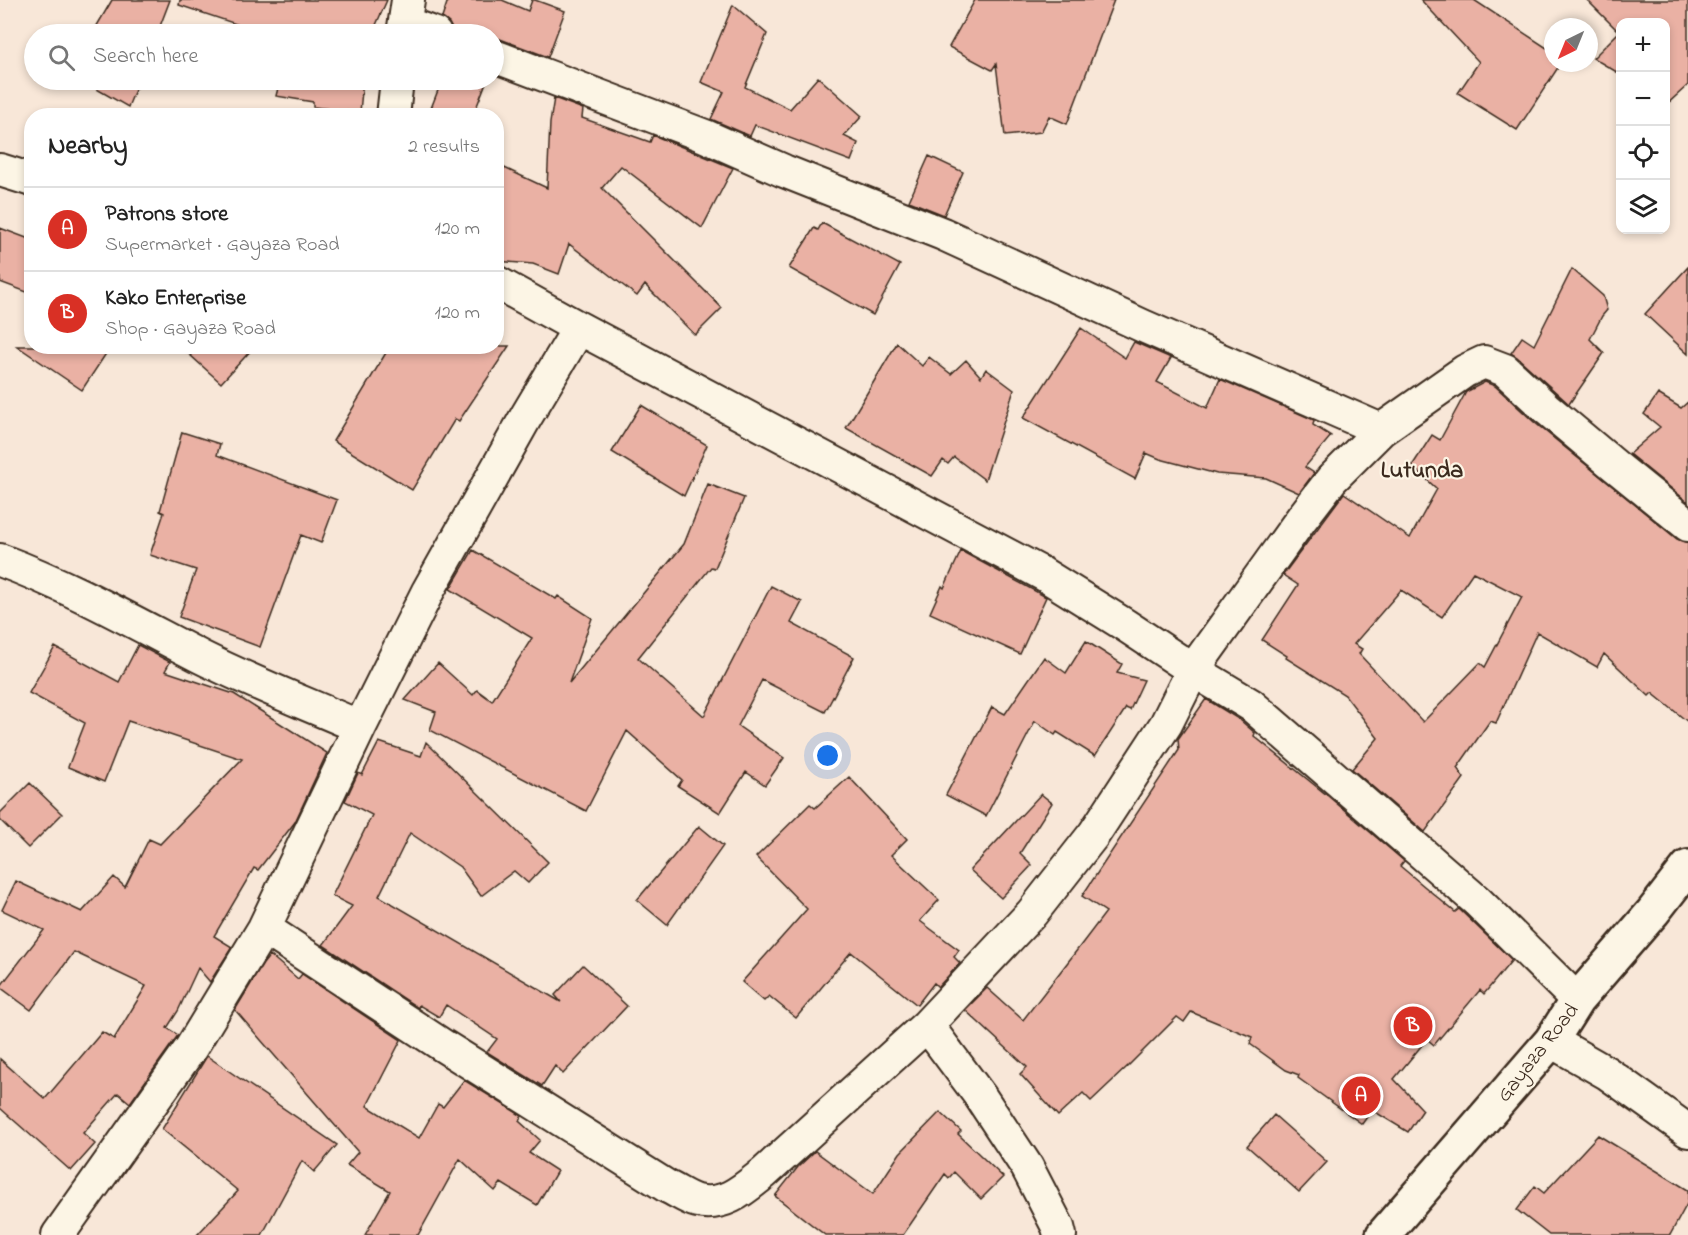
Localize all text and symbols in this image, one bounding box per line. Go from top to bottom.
north arrow [1544,18,1598,72]
map controls [1616,18,1670,234]
button: + [1616,18,1670,72]
search box [24,24,504,90]
icon: search [45,41,78,74]
text: Search here [93,41,198,73]
button: − [1616,72,1670,126]
button: locate [1616,126,1670,180]
text: Nearby [48,128,127,166]
text: 2 results [408,133,480,162]
button: layers [1616,180,1670,234]
text: Patrons store [105,199,228,231]
text: A [61,215,74,244]
text: 120 m [435,215,480,244]
text: Supermarket · Gayaza Road [105,231,339,260]
text: Kako Enterprise [105,283,246,315]
text: B [61,299,74,328]
text: 120 m [435,299,480,328]
text: Shop · Gayaza Road [105,315,276,344]
district label: Lutunda [1381,454,1463,489]
your location [813,741,842,770]
street label: Gayaza Road [1490,997,1589,1110]
pin: B [1394,1004,1432,1048]
pin: A [1342,1074,1380,1118]

